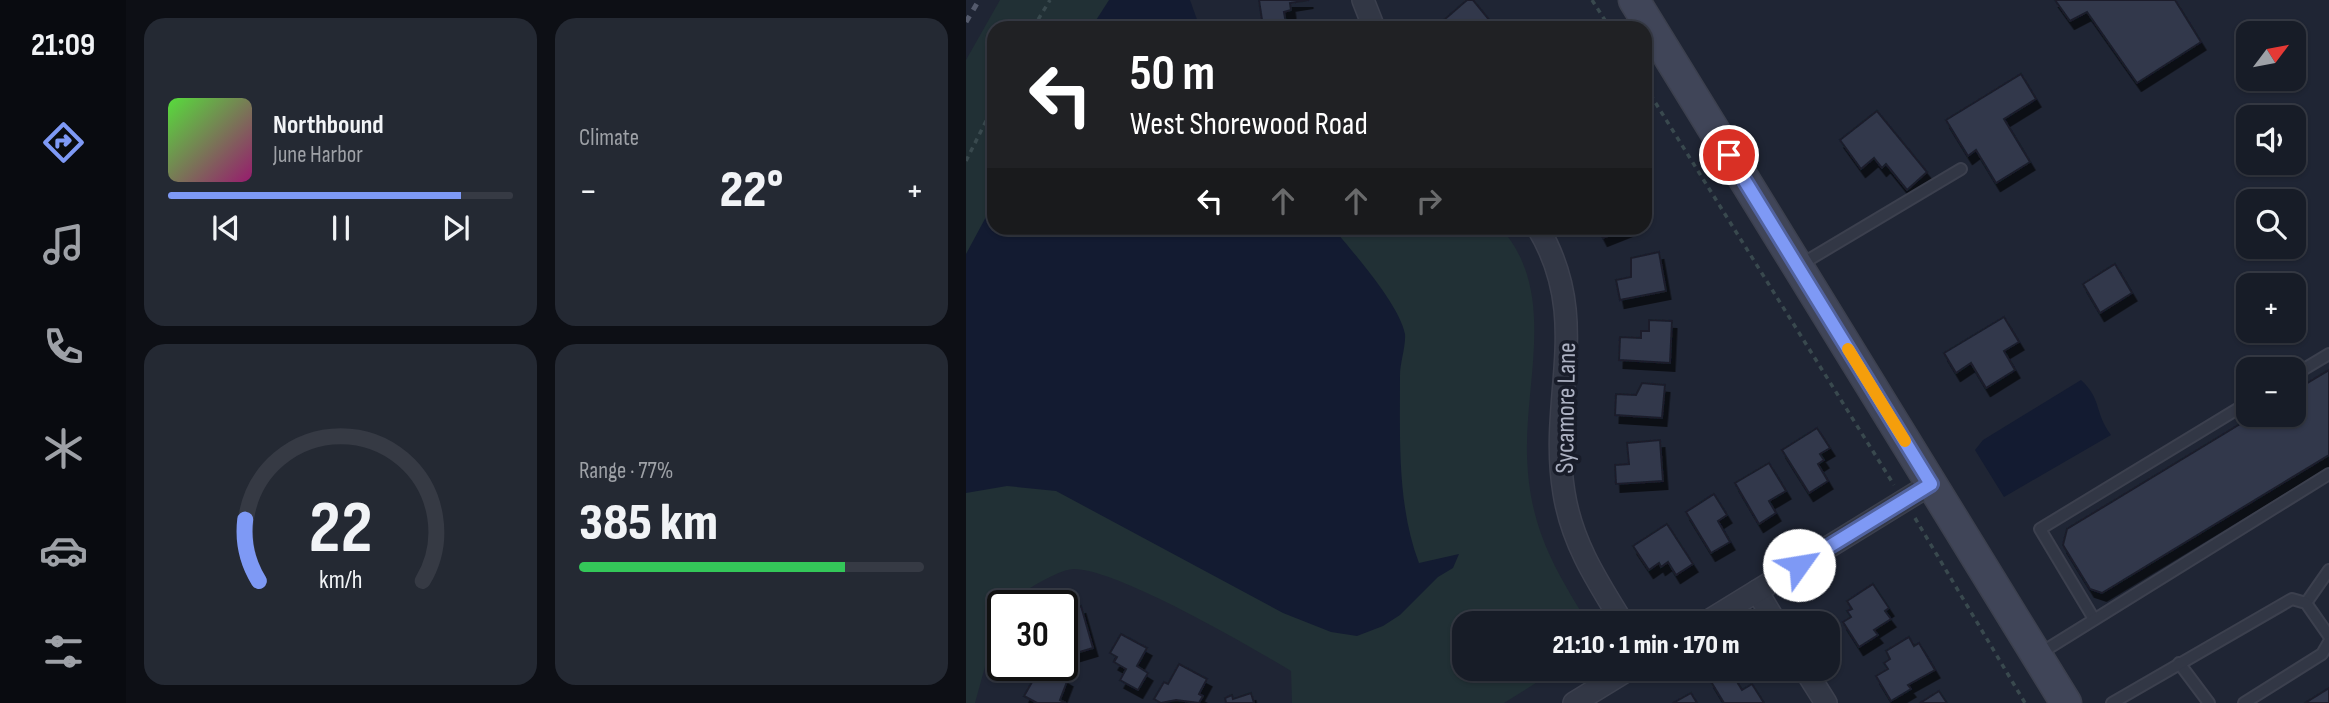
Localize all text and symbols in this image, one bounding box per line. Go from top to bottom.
north arrow [2236,21,2306,91]
map controls [2236,21,2306,427]
text: 21:09 [31,26,95,65]
text: 50 m [1130,45,1215,104]
icon: left [1015,49,1106,140]
text: West Shorewood Road [1130,105,1368,144]
button: sound [2236,105,2306,175]
text: Northbound [273,110,384,141]
icon: directions [39,118,88,167]
text: Climate [579,124,639,152]
pin [1699,125,1759,185]
icon: arrive [1710,136,1748,174]
text: June Harbor [273,141,363,169]
text: 22° [720,159,783,222]
text: − [579,169,598,214]
text: + [905,169,924,214]
icon: left [1191,182,1229,220]
icon: ahead [1264,182,1302,220]
icon: ahead [1337,182,1375,220]
icon: right [1410,182,1448,220]
button: search [2236,189,2306,259]
icon: previous [207,209,245,247]
icon: pause [322,209,360,247]
icon: next [437,209,475,247]
icon: music [39,220,88,269]
button: + [2236,273,2306,343]
icon: phone [39,322,88,371]
street label: Sycamore Lane [1550,342,1583,474]
button: − [2236,357,2306,427]
icon: climate [39,424,88,473]
text: Range · 77% [579,457,673,485]
text: 22 [309,485,372,573]
text: 385 km [579,492,718,555]
icon: car [39,526,88,575]
position arrow [1762,528,1836,602]
text: km/h [319,564,362,595]
speed limit sign: 30 [987,590,1078,681]
icon: filters [39,627,88,676]
text: 21:10 · 1 min · 170 m [1552,630,1740,661]

